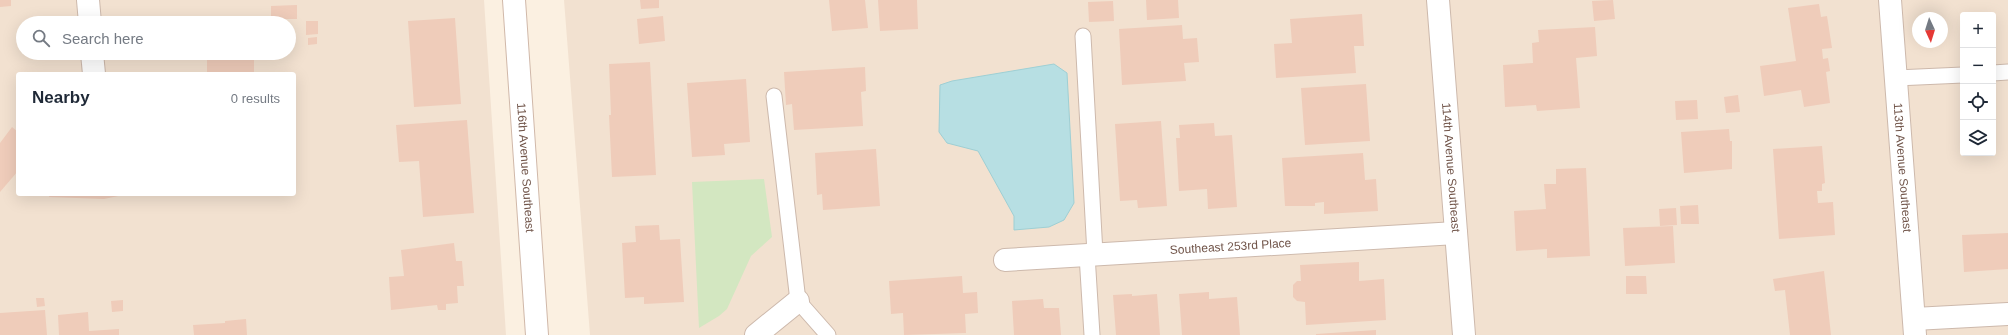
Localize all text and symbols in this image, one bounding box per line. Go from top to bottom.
north arrow [1912,12,1948,48]
map controls [1960,12,1996,156]
button: + [1960,12,1996,48]
search box [16,16,296,60]
icon: search [30,27,52,49]
text: Search here [62,30,144,47]
button: − [1960,48,1996,84]
button: locate [1960,84,1996,120]
text: Nearby [32,88,90,107]
text: 0 results [231,91,280,106]
street label: 116th Avenue Southeast [514,102,537,234]
street label: 114th Avenue Southeast [1439,102,1463,233]
street label: 113th Avenue Southeast [1891,102,1914,233]
button: layers [1960,120,1996,156]
street label: Southeast 253rd Place [1169,236,1292,257]

